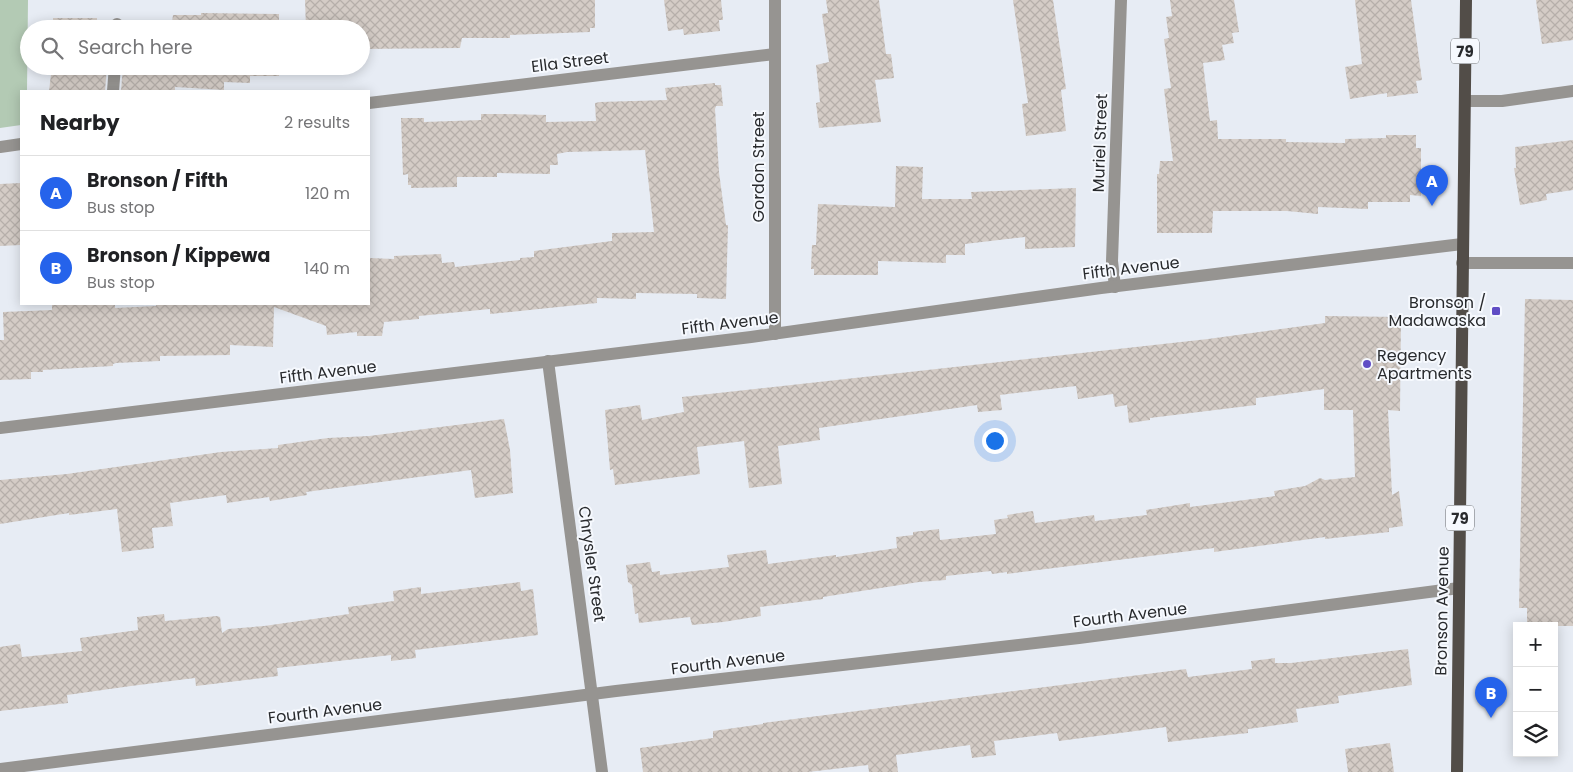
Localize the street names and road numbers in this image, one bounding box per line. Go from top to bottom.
road number: 79 [1451,38,1479,64]
street label: Ella Street [530,46,610,78]
street label: Muriel Street [1087,93,1113,193]
street label: Gordon Street [747,111,770,223]
street label: Fifth Avenue [1081,251,1181,285]
street label: Fifth Avenue [680,306,780,340]
street label: Fifth Avenue [278,355,378,389]
street label: Chrysler Street [572,505,612,624]
road number: 79 [1446,506,1474,530]
street label: Bronson Avenue [1429,546,1455,676]
street label: Fourth Avenue [1072,597,1189,633]
street label: Fourth Avenue [670,644,787,680]
street label: Fourth Avenue [267,693,384,729]

